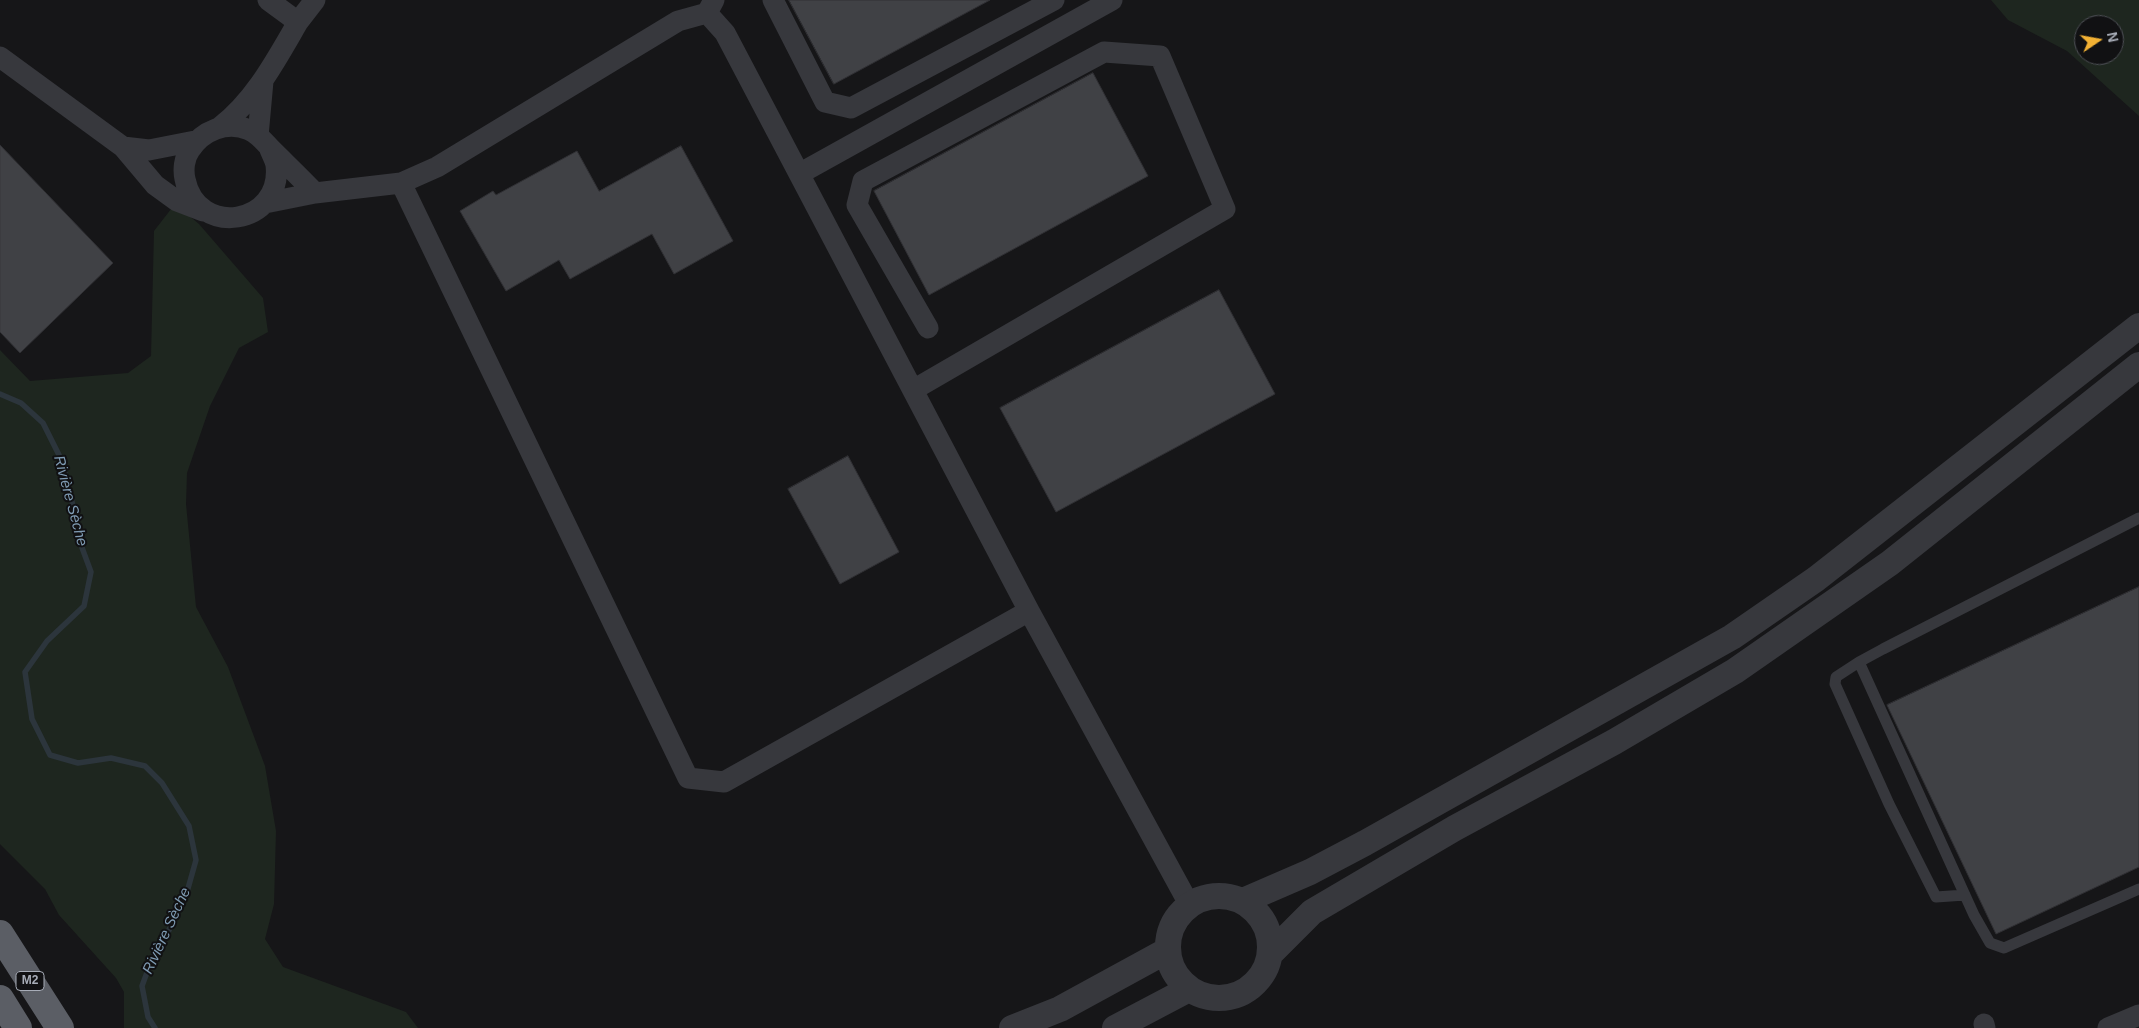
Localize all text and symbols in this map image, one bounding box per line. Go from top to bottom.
north arrow [2074,15,2124,65]
text: N [2104,30,2122,44]
water label: Rivière Sèche [49,454,91,548]
water label: Rivière Sèche [139,885,195,977]
road number: M2 [16,971,44,990]

